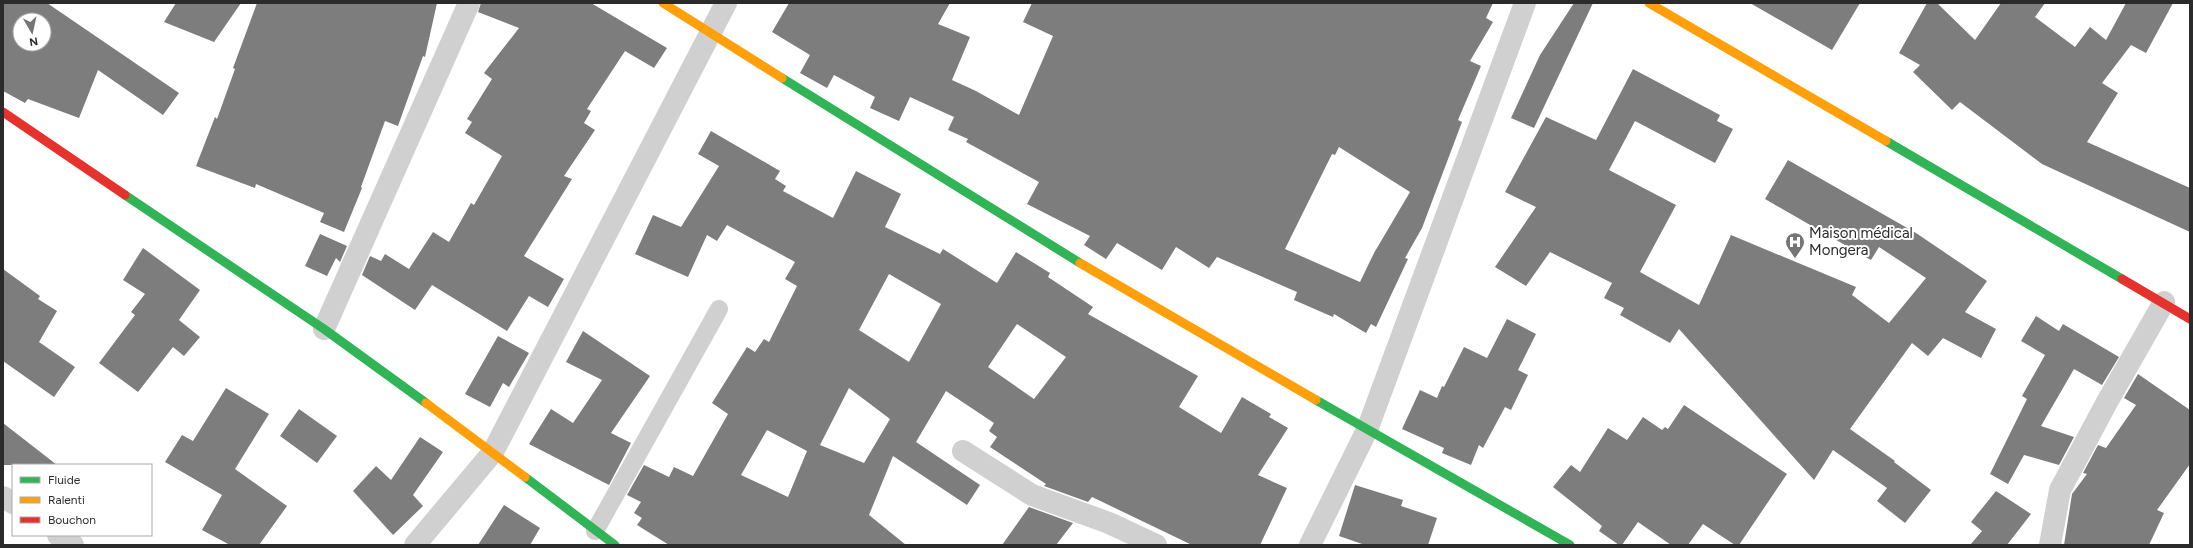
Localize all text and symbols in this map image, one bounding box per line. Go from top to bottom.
north arrow [12,12,52,52]
text: N [28,34,39,48]
place label: Maison médical Mongera [1809,224,1913,259]
hospital icon: Maison médical Mongera [1784,231,1806,259]
legend [12,464,152,536]
text: Fluide [48,473,81,487]
text: Ralenti [48,493,85,507]
text: Bouchon [48,513,96,527]

